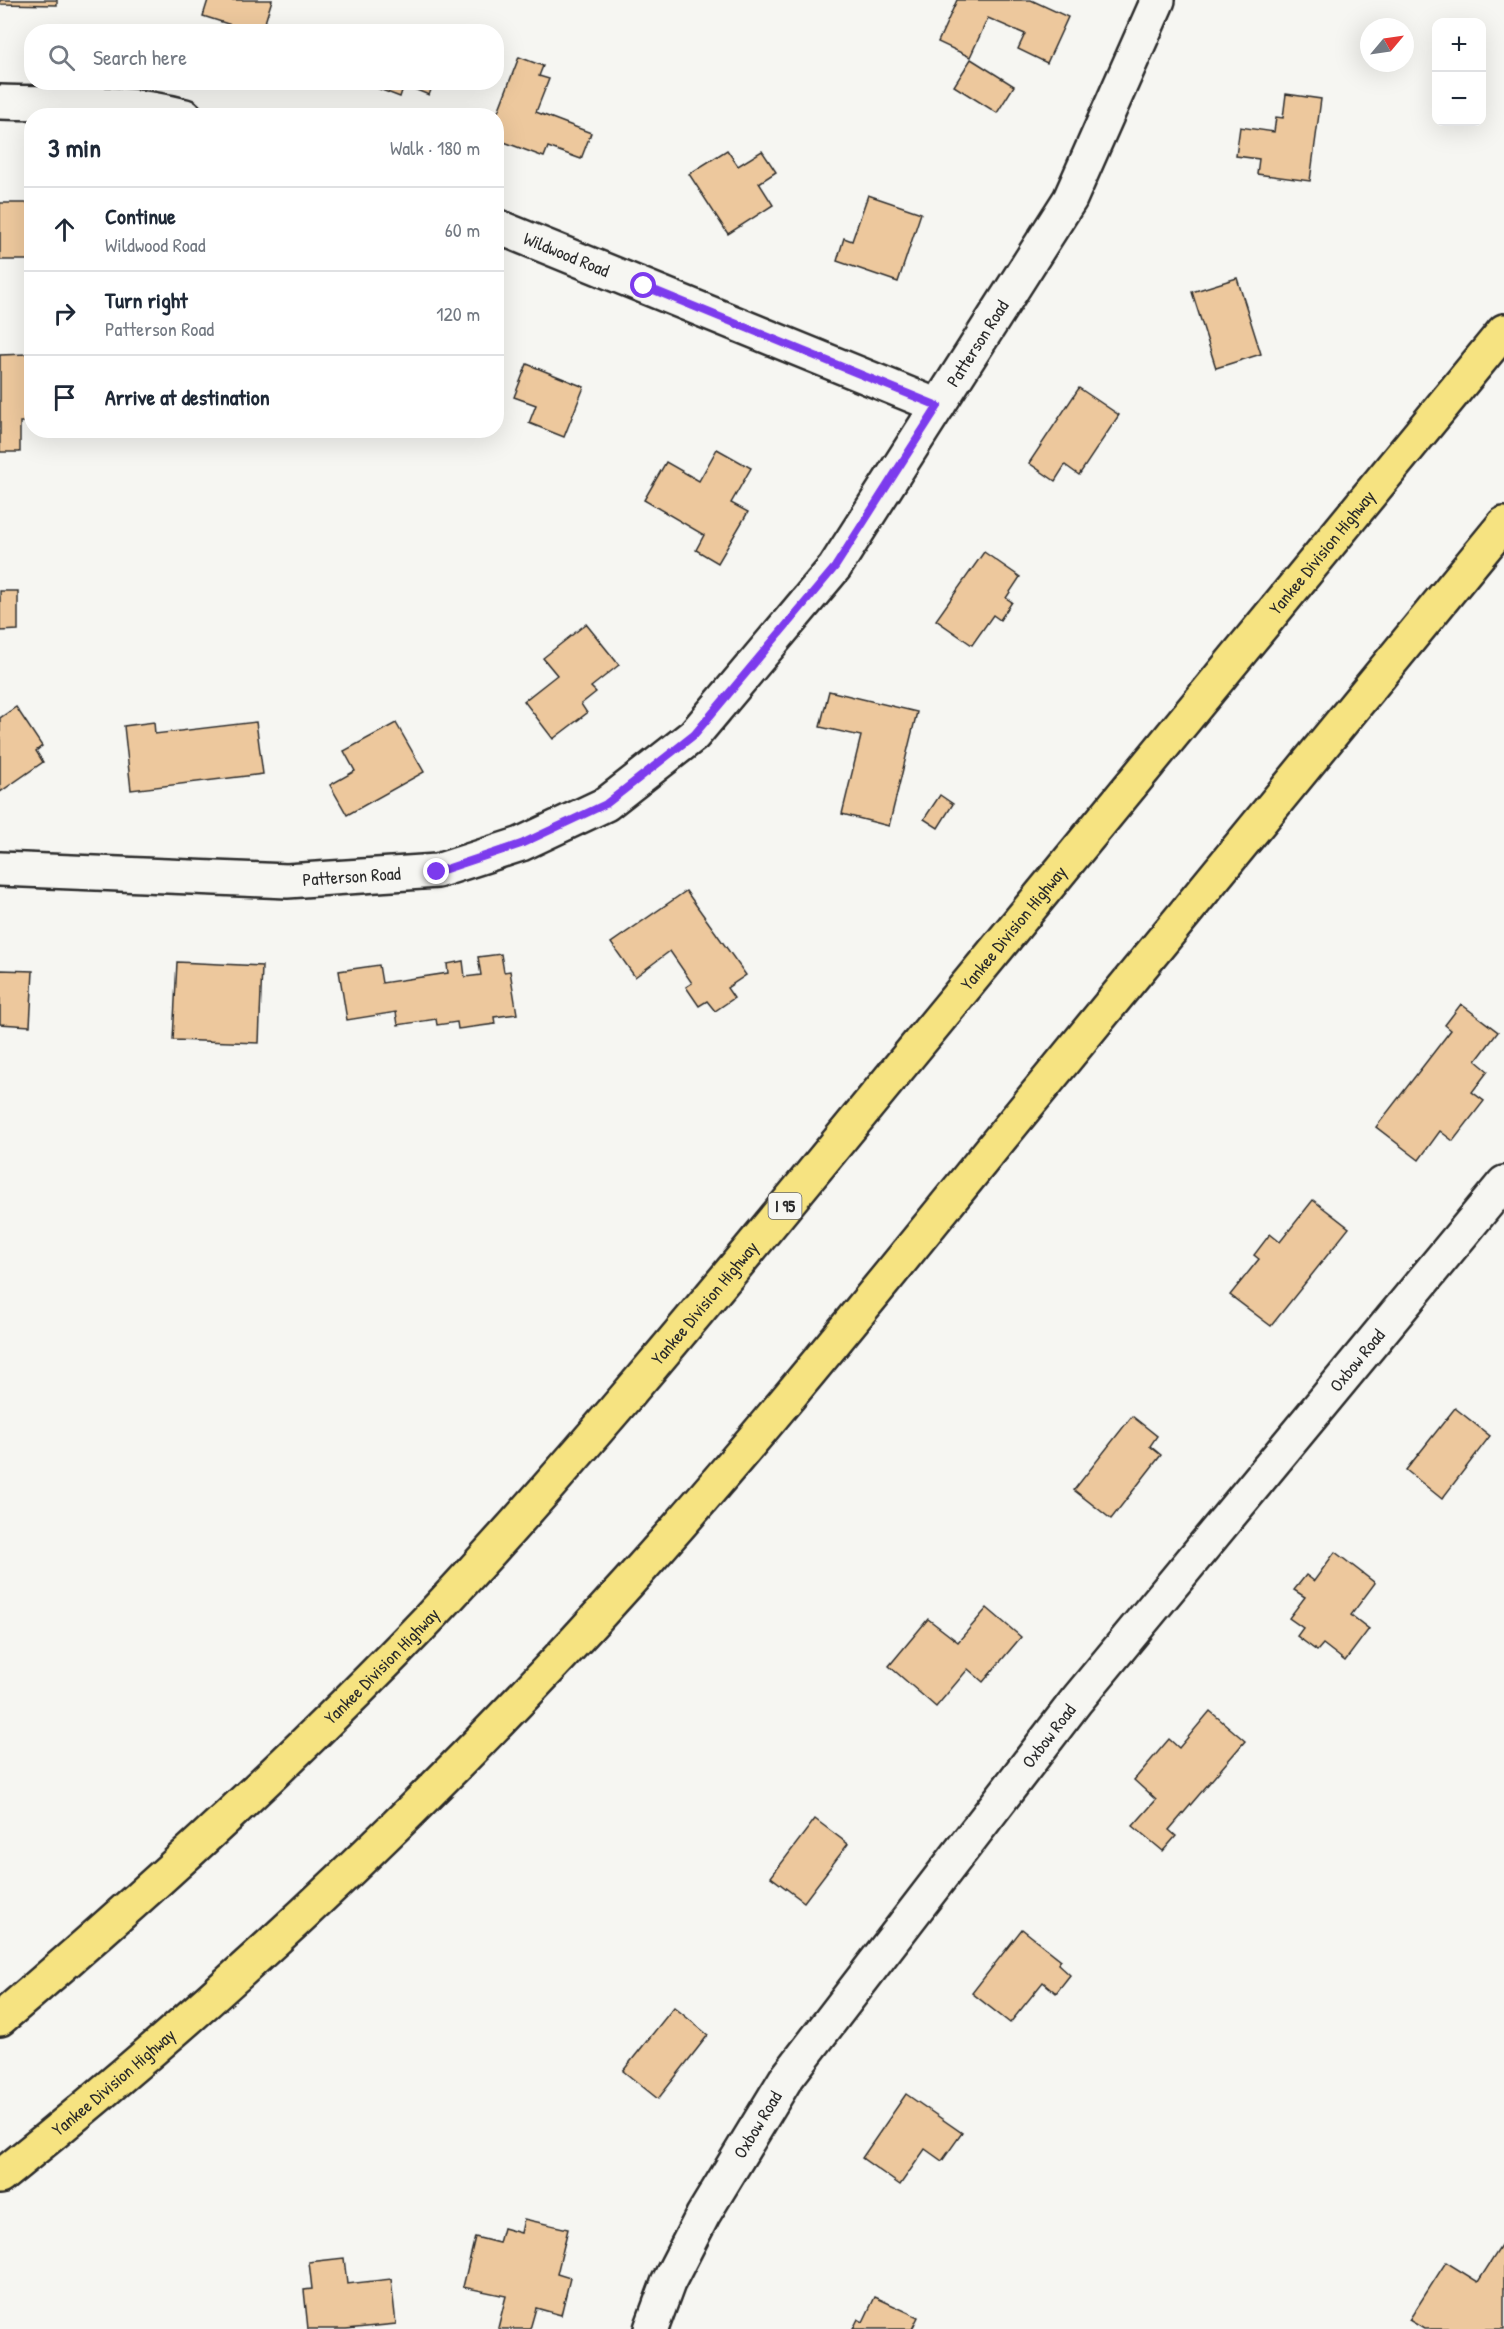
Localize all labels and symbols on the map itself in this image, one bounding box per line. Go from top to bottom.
north arrow [1360,18,1414,72]
street label: Wildwood Road [520,226,613,283]
route start [630,272,656,298]
street label: Patterson Road [940,295,1014,391]
street label: Yankee Division Highway [1263,484,1381,620]
route end [423,858,449,884]
street label: Patterson Road [302,860,401,892]
street label: Yankee Division Highway [955,860,1072,995]
road number: I 95 [768,1193,802,1219]
street label: Yankee Division Highway [645,1235,764,1370]
street label: Oxbow Road [1323,1323,1390,1397]
street label: Yankee Division Highway [318,1602,445,1730]
street label: Oxbow Road [1016,1699,1081,1773]
street label: Yankee Division Highway [47,2022,181,2142]
street label: Oxbow Road [727,2086,787,2163]

